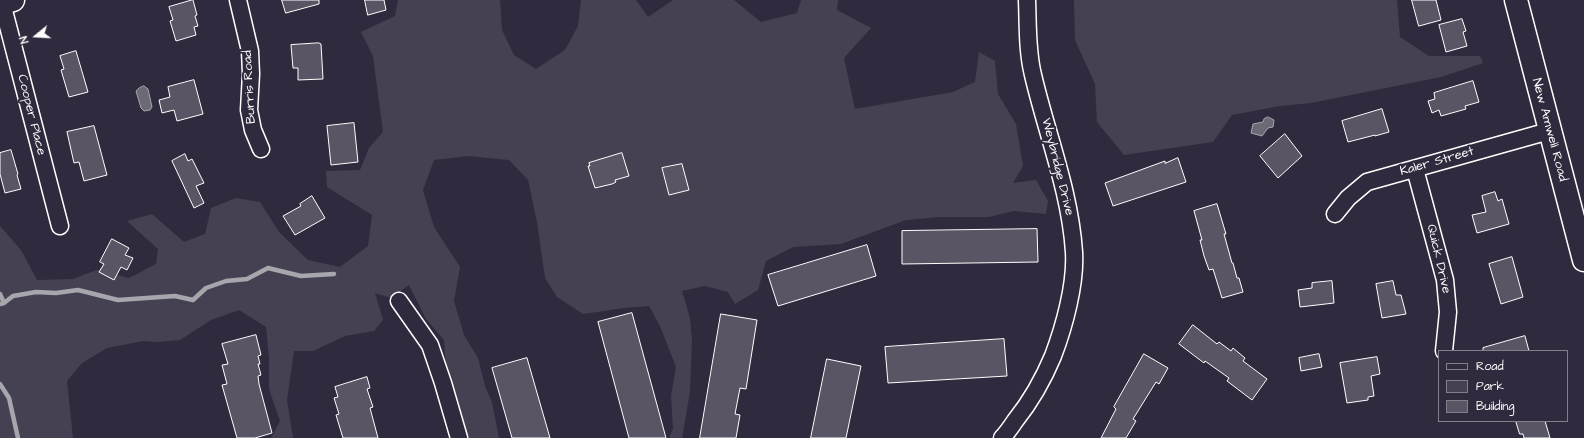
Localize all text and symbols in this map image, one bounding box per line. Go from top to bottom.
north arrow [16,16,56,56]
text: N [16,34,32,45]
street label: Burris Road [240,50,260,124]
street label: Cooper Place [13,73,49,157]
street label: New Amwell Road [1528,77,1570,183]
street label: Weybridge Drive [1037,117,1077,217]
street label: Kaler Street [1398,144,1476,180]
street label: Quick Drive [1422,223,1454,295]
legend [1438,350,1568,422]
text: Road [1476,358,1504,375]
text: Park [1476,378,1504,395]
text: Building [1476,398,1514,415]

